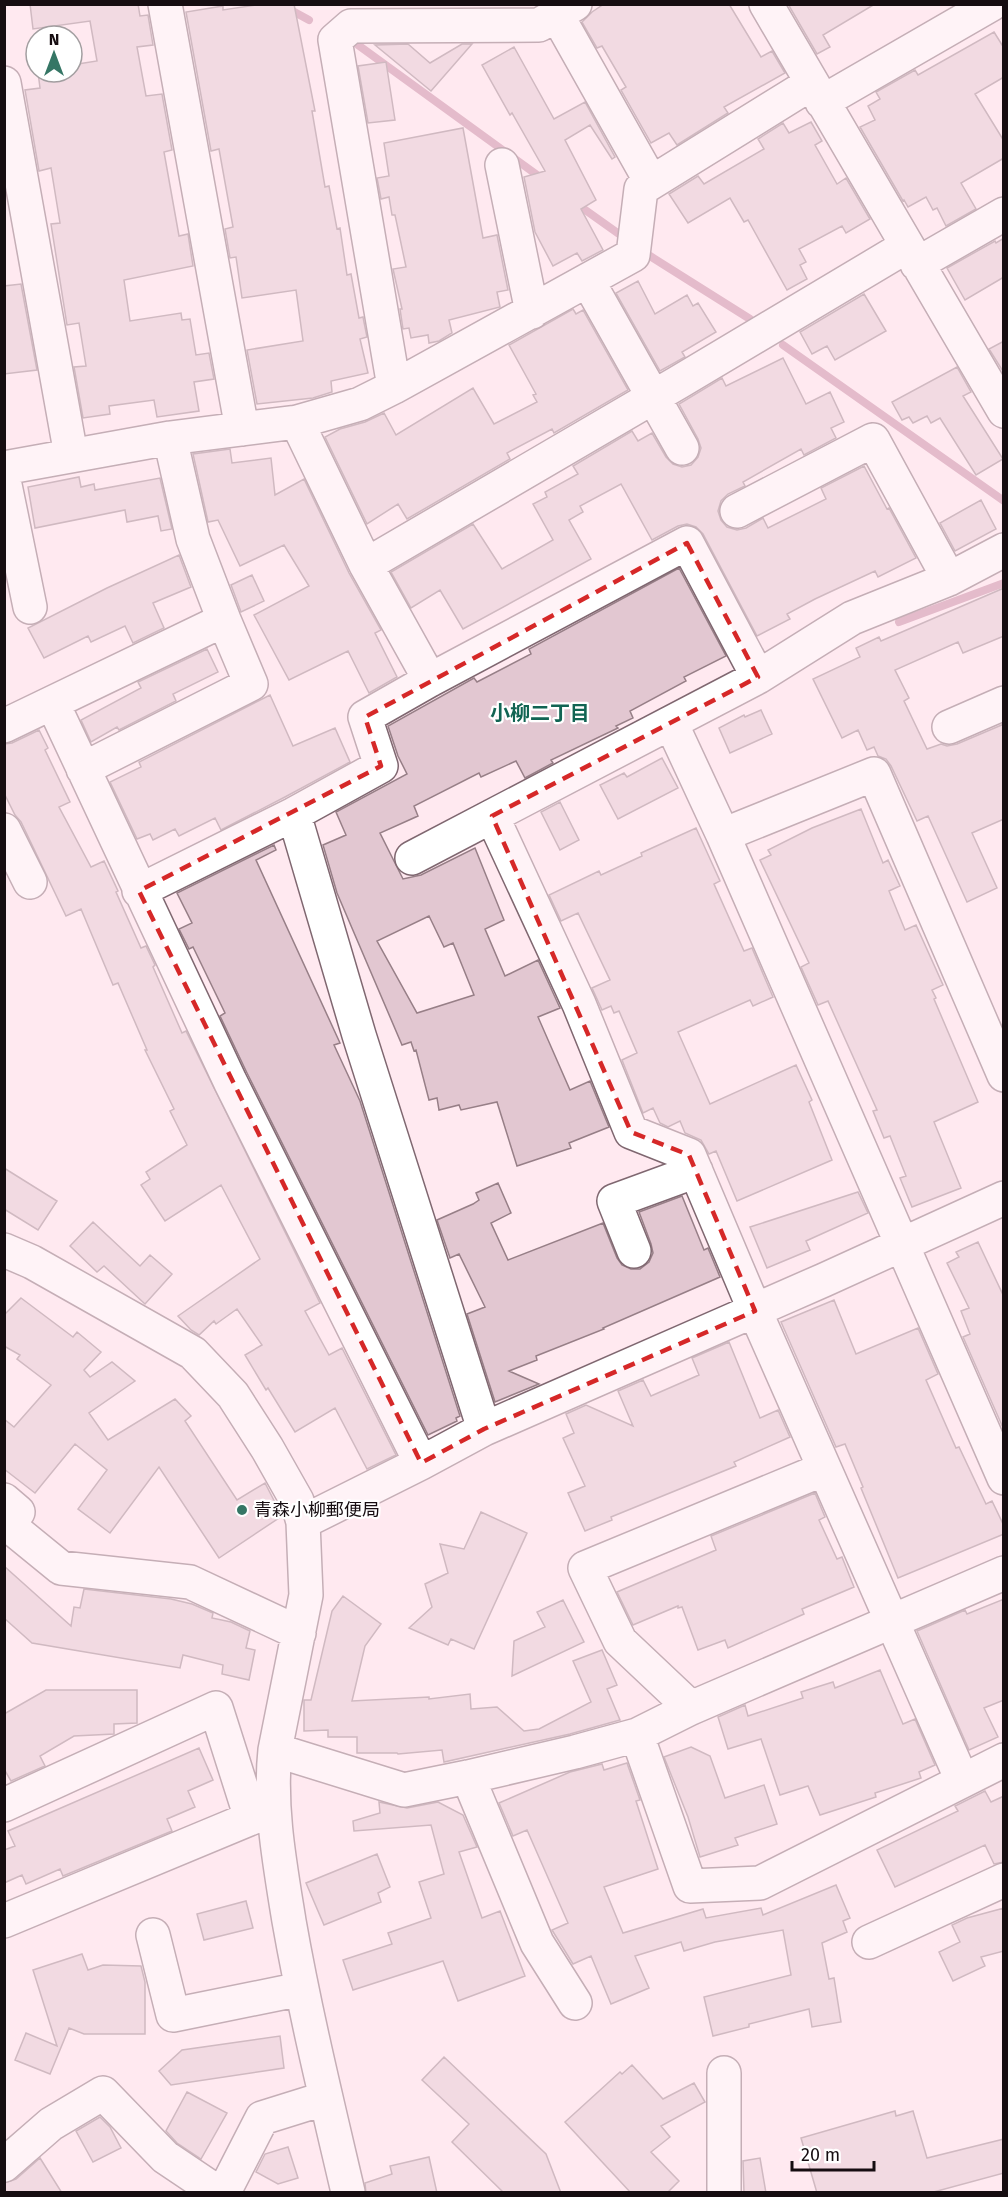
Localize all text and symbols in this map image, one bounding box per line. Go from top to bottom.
north arrow [24,24,84,84]
text: N [49,30,59,49]
district label: 小柳二丁目 [490,701,590,725]
place label: 青森小柳郵便局 [254,1499,380,1521]
marker: 青森小柳郵便局 [235,1503,249,1517]
scale bar [792,2134,874,2172]
text: 20 m [801,2144,840,2166]

